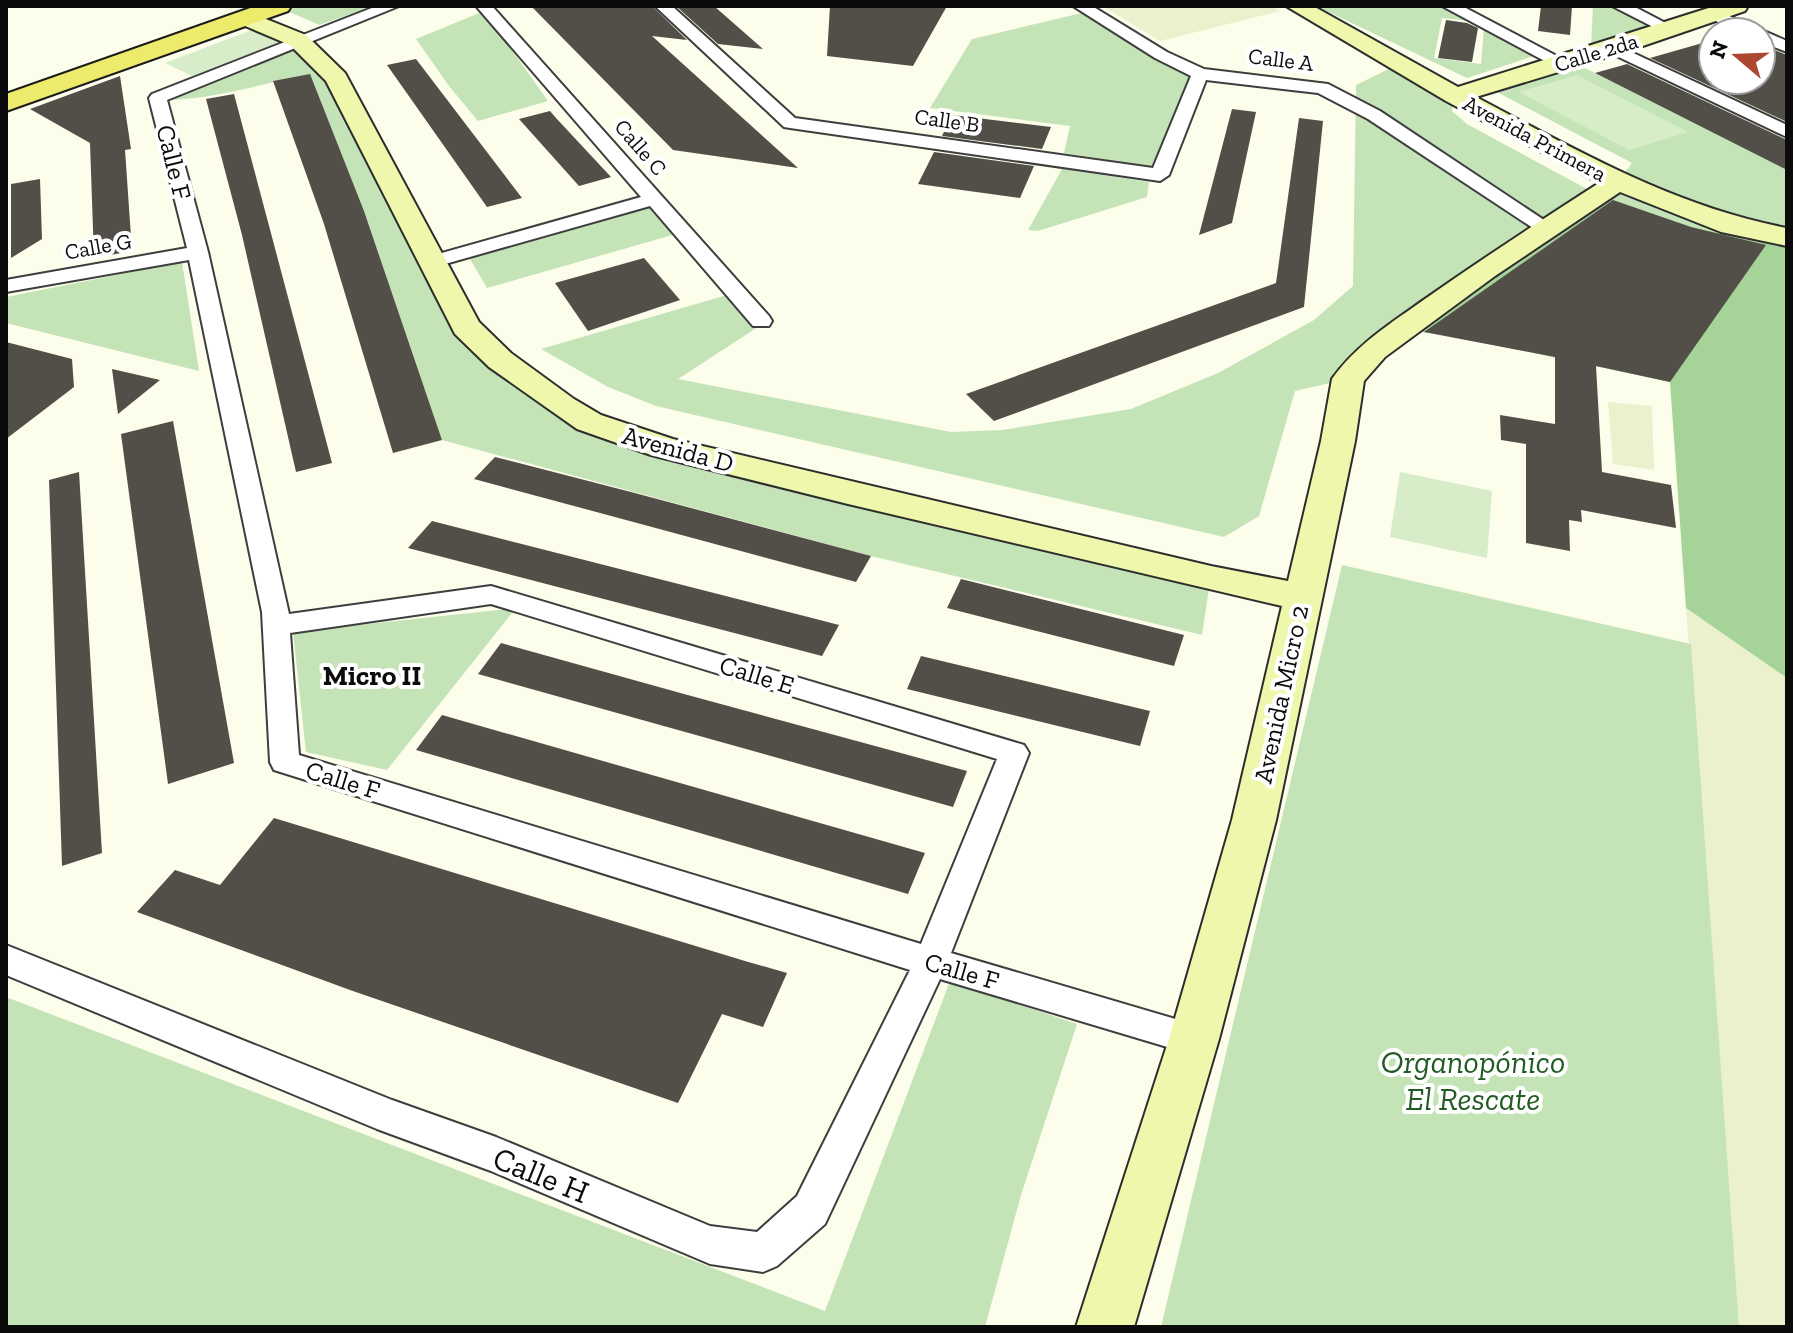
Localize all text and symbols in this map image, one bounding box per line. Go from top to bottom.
north arrow [1697,16,1777,96]
street label: Calle 2da [1551,27,1642,78]
text: N [1703,37,1734,62]
street label: Calle A [1247,42,1316,77]
street label: Avenida Primera [1459,89,1611,188]
street label: Calle B [913,103,981,138]
street label: Calle C [609,114,672,181]
street label: Calle F [149,121,199,203]
street label: Calle G [63,227,133,266]
street label: Avenida D [619,419,737,479]
street label: Avenida Micro 2 [1246,602,1316,786]
street label: Calle E [716,648,798,702]
district label: Micro II [323,659,421,692]
street label: Calle F [302,754,384,806]
street label: Calle F [921,945,1003,997]
park label: Organopónico El Rescate [1381,1043,1565,1118]
street label: Calle H [488,1139,594,1211]

